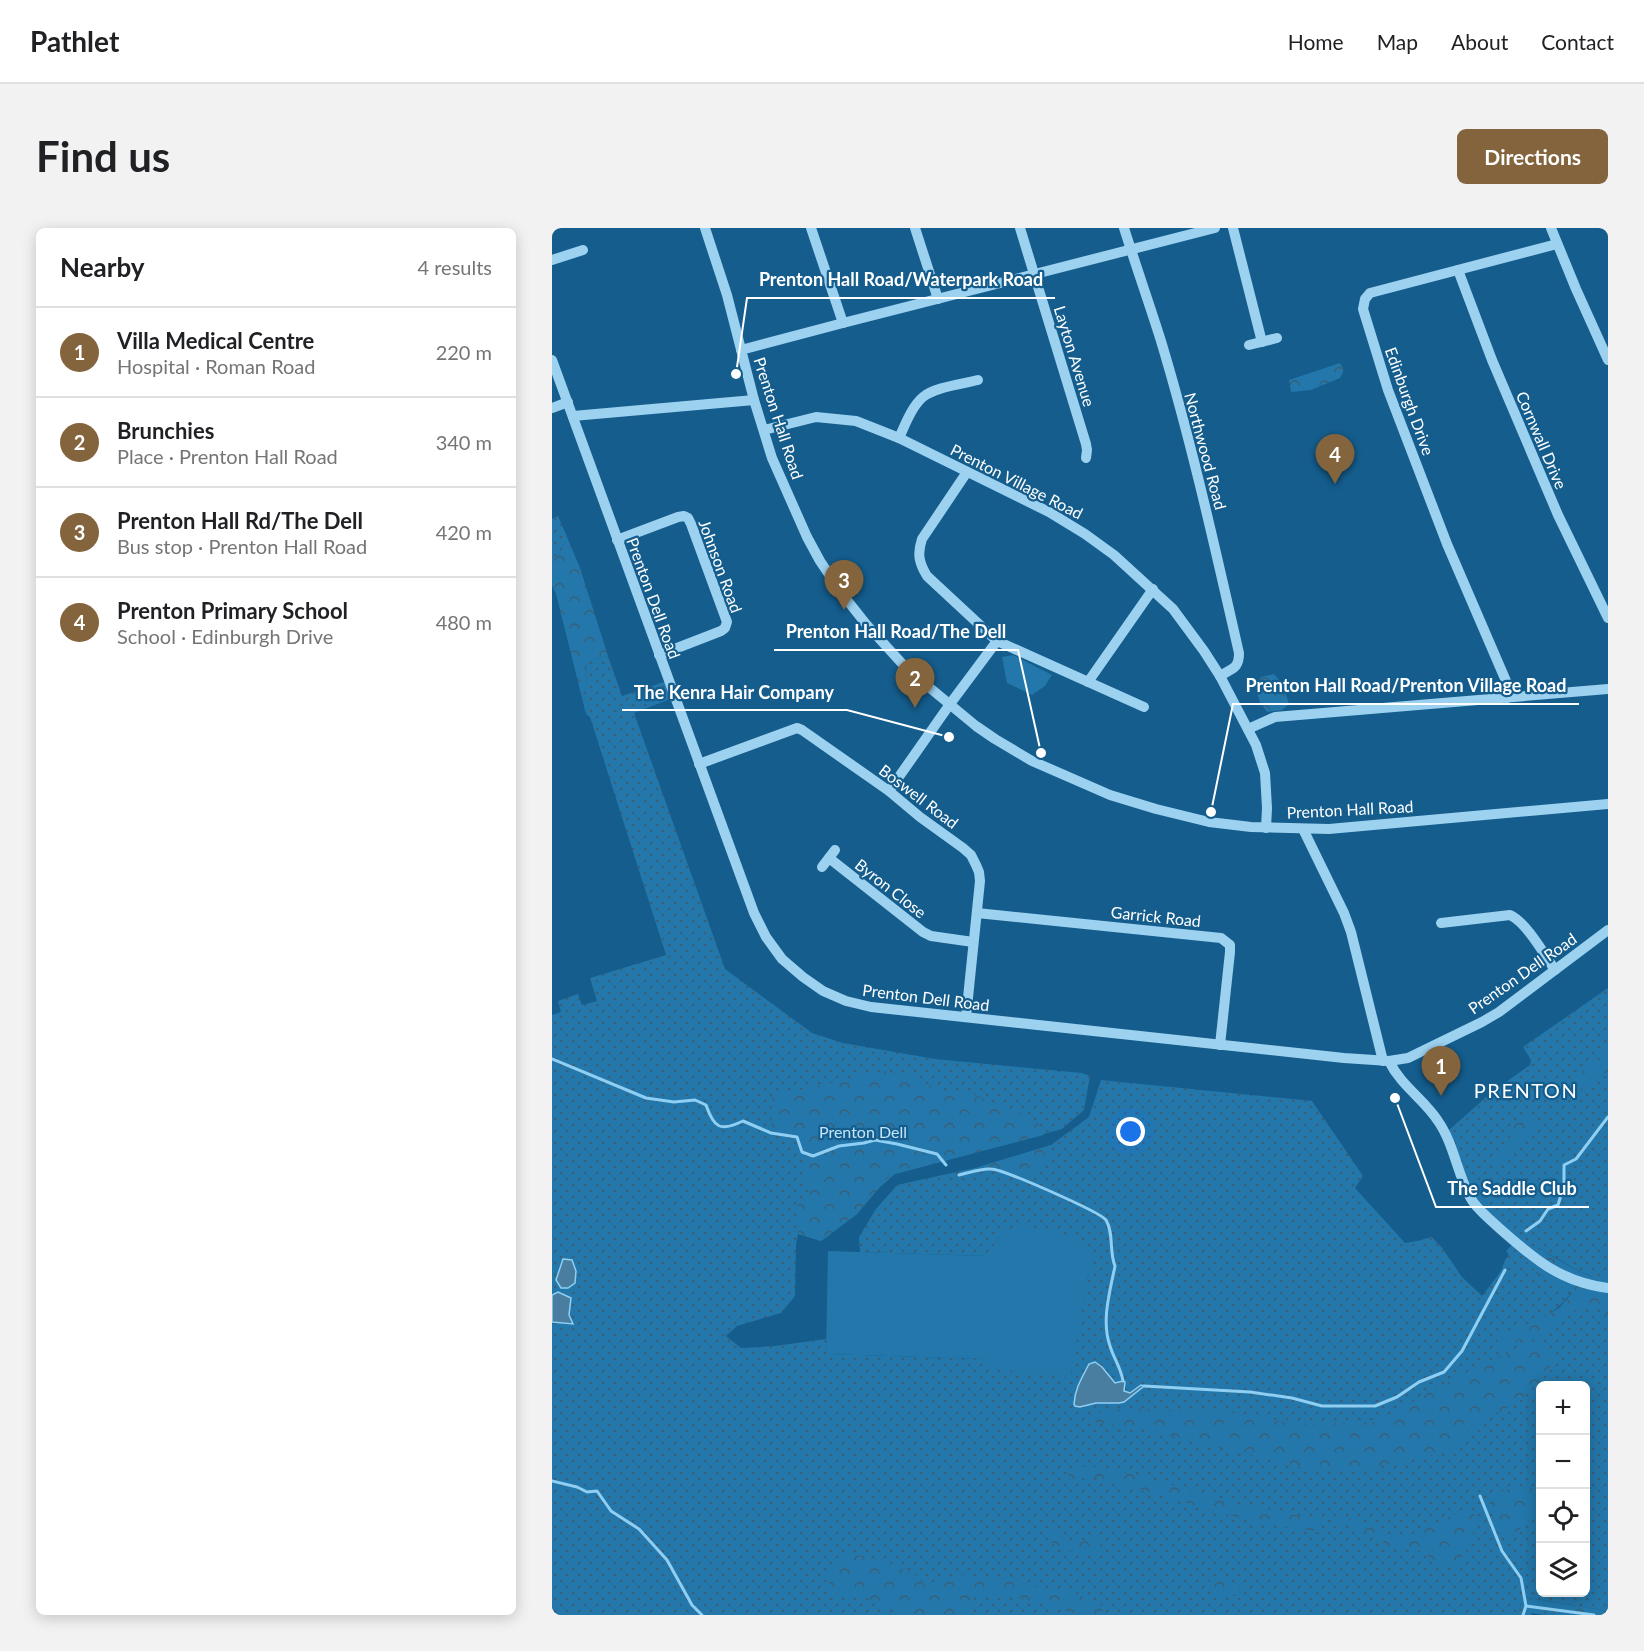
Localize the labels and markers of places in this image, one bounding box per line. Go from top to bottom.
callout: Prenton Hall Road/Waterpark Road [747,262,1055,298]
pin: 4 [1316,434,1354,484]
pin: 3 [824,560,864,610]
callout: Prenton Hall Road/The Dell [774,614,1018,650]
pin: 2 [896,658,934,708]
callout: Prenton Hall Road/Prenton Village Road [1233,668,1579,704]
callout: The Kenra Hair Company [622,674,847,710]
pin: 1 [1422,1046,1460,1096]
callout: The Saddle Club [1436,1171,1589,1207]

